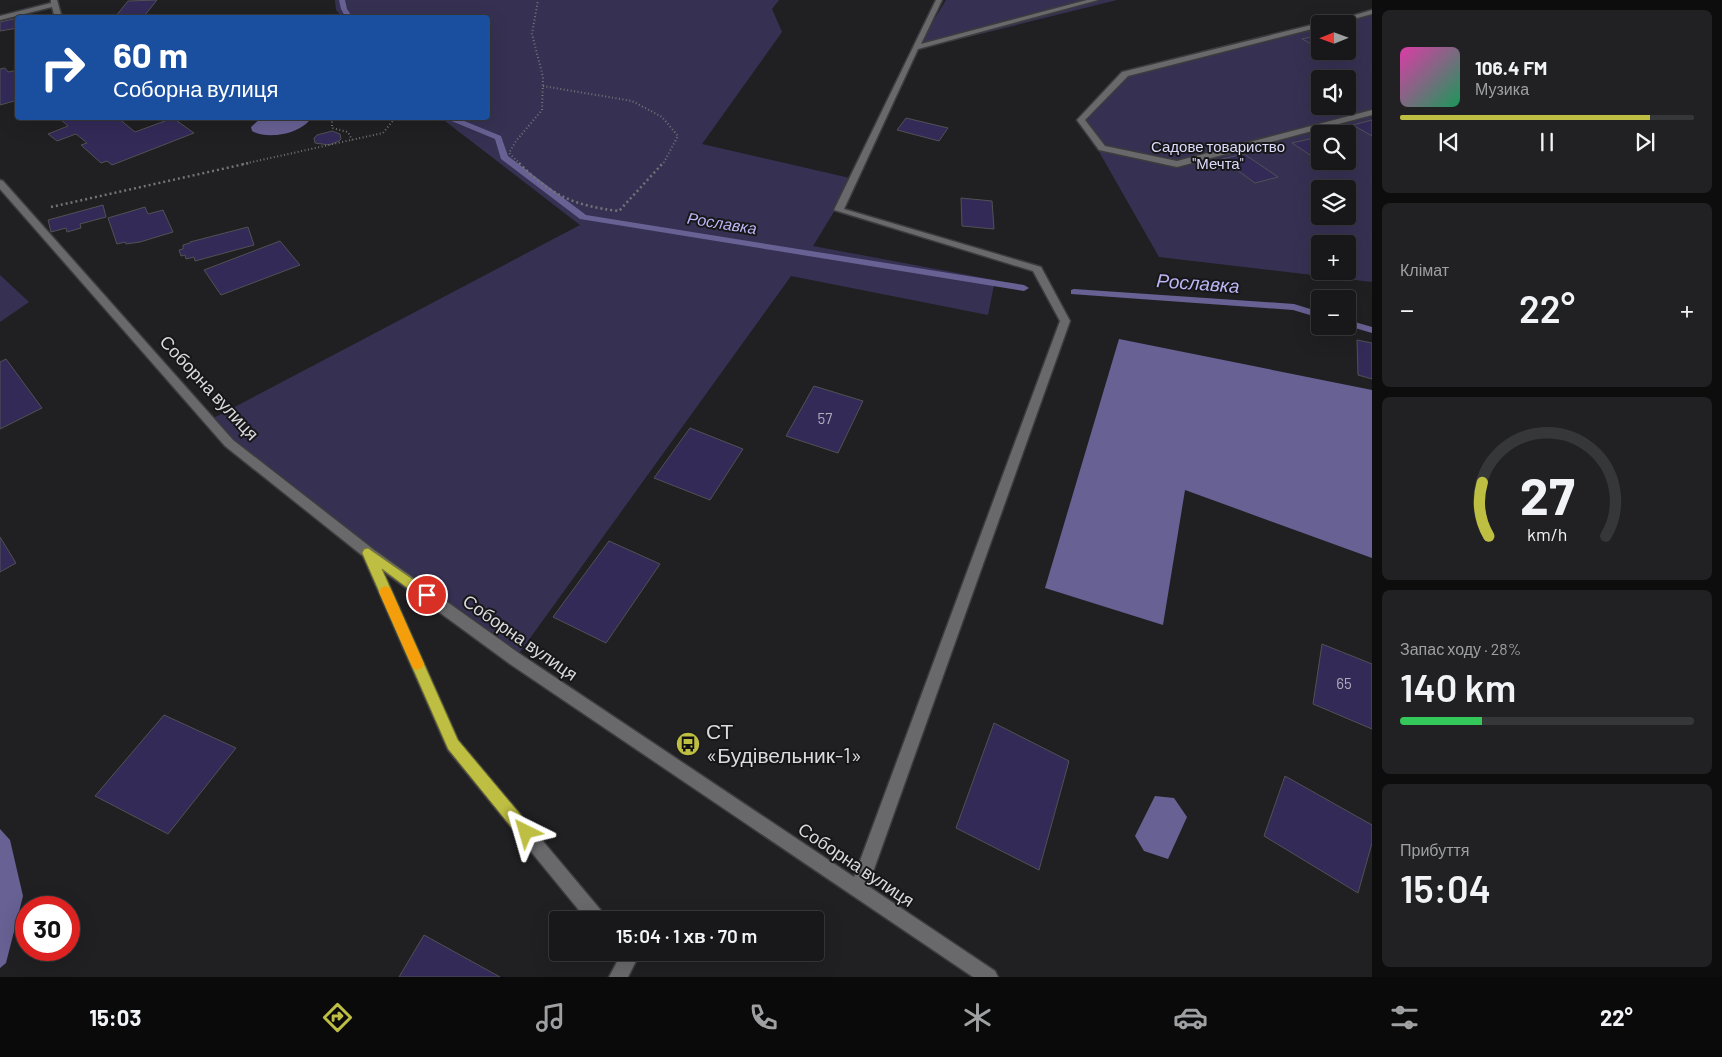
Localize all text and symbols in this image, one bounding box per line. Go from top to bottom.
north arrow [1311,15,1356,60]
map controls [1311,15,1356,335]
text: 60 m [113,33,188,75]
icon: right [30,35,95,100]
text: 106.4 FM [1475,56,1547,79]
button: sound [1311,70,1356,115]
text: Соборна вулиця [113,75,278,101]
text: Музика [1475,79,1529,98]
button: search [1311,125,1356,170]
icon: previous [1435,128,1463,156]
icon: pause [1533,128,1561,156]
icon: next [1631,128,1659,156]
park label: Садове товариство "Мечта" [1151,137,1285,172]
button: layers [1311,180,1356,225]
water label: Рославка [686,208,758,237]
button: + [1311,235,1356,280]
text: Клімат [1400,260,1449,279]
water label: Рославка [1156,268,1240,297]
text: 22° [1519,285,1575,331]
button: − [1311,290,1356,335]
text: − [1400,292,1414,326]
text: + [1680,292,1694,326]
street label: Соборна вулиця [156,330,264,444]
house number: 57 [818,409,832,427]
text: 27 [1520,463,1575,525]
text: km/h [1527,523,1567,545]
pin [406,574,448,616]
icon: arrive [413,581,441,609]
street label: Соборна вулиця [459,589,582,685]
text: Запас ходу · 28% [1400,639,1521,658]
text: 140 km [1400,664,1516,710]
house number: 65 [1336,674,1352,692]
place label: СТ «Будівельник-1» [706,718,862,767]
bus stop icon: СТ «Будівельник-1» [675,731,701,757]
position arrow [499,805,551,857]
street label: Соборна вулиця [794,817,919,911]
text: Прибуття [1400,840,1469,859]
text: 15:04 [1400,865,1491,911]
speed limit sign: 30 [15,896,80,961]
text: 15:04 · 1 хв · 70 m [616,924,757,947]
icon: directions [320,1000,355,1035]
icon: music [533,1000,568,1035]
icon: phone [746,1000,781,1035]
icon: climate [960,1000,995,1035]
icon: car [1173,1000,1208,1035]
icon: filters [1387,1000,1422,1035]
text: 15:03 [89,1004,141,1030]
text: 22° [1600,1004,1633,1030]

